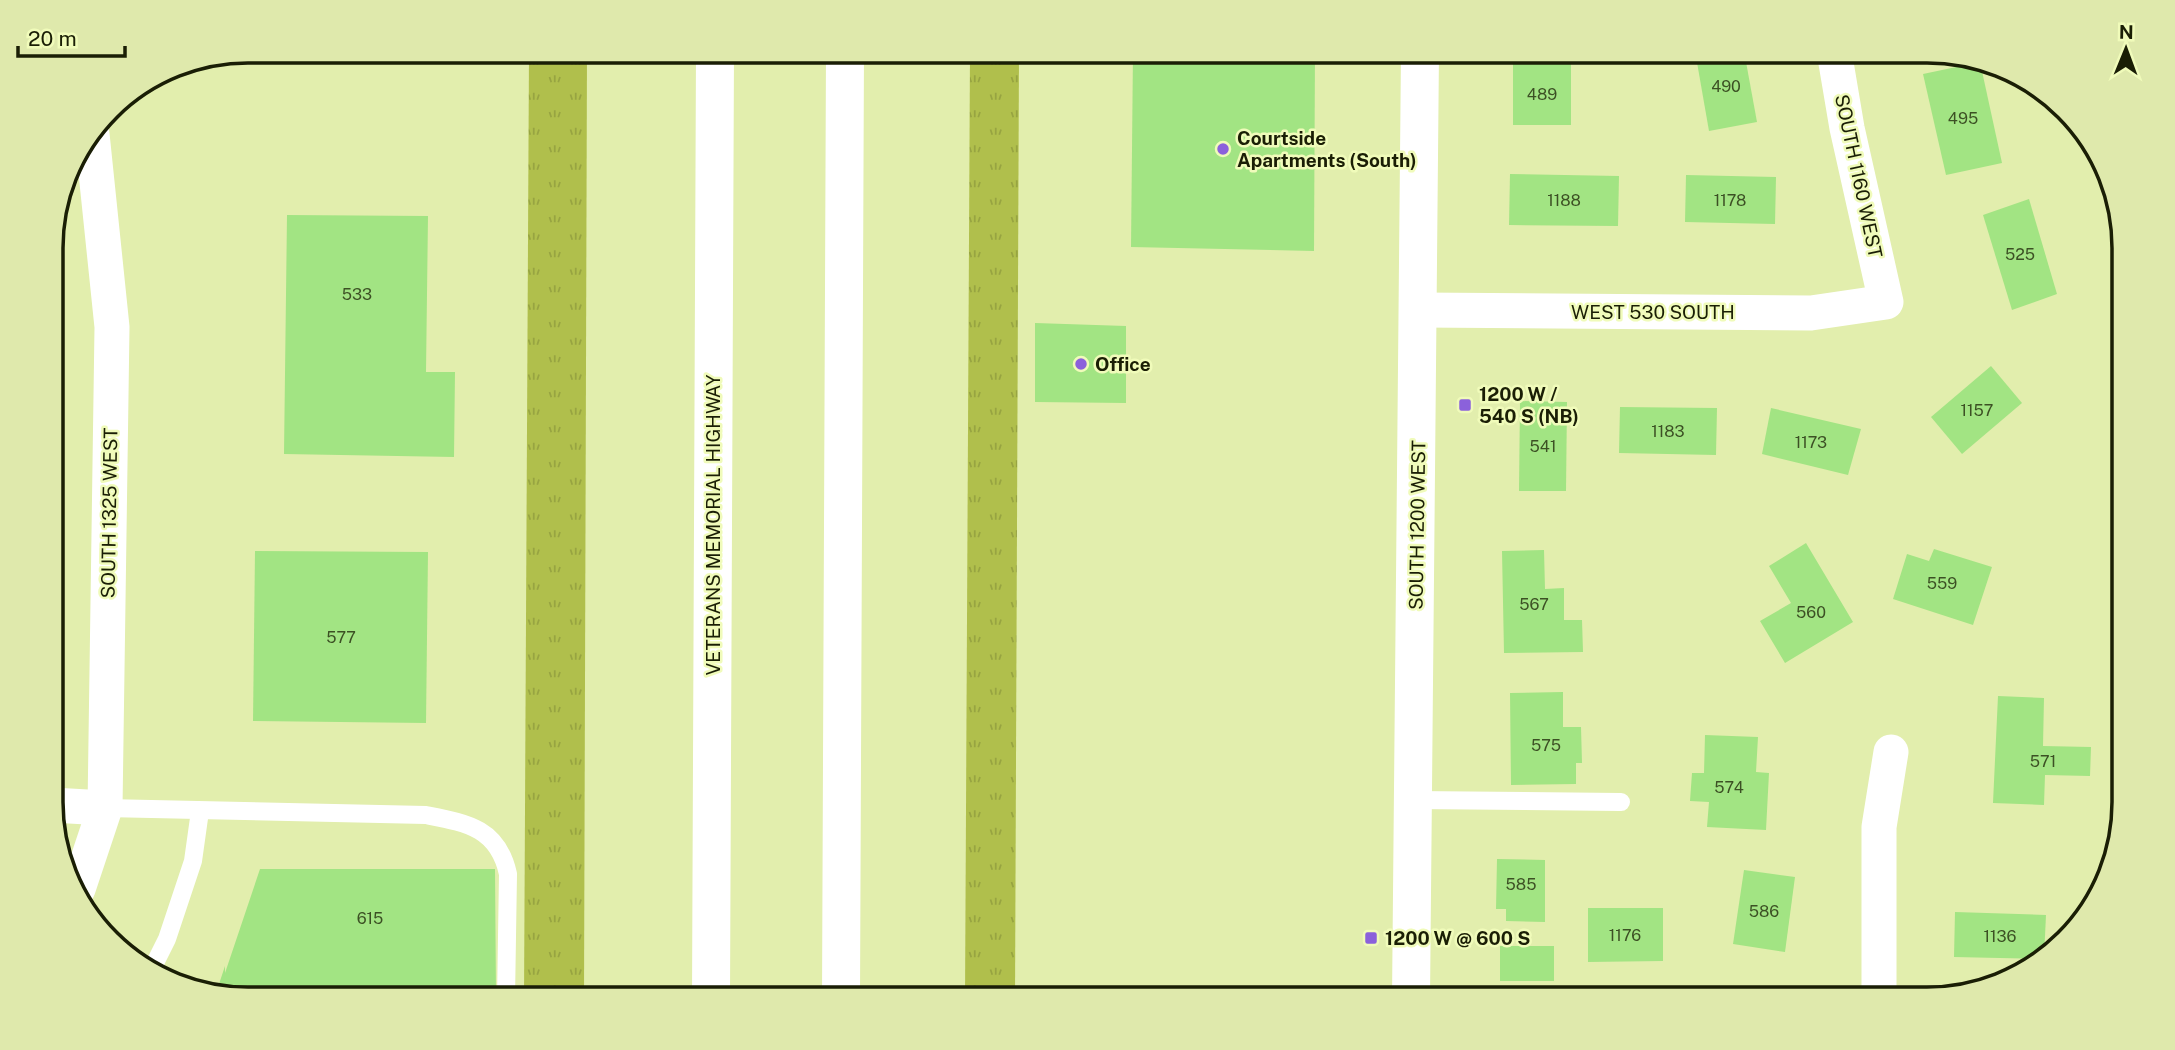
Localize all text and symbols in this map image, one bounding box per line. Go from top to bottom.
scale bar [18,14,124,58]
north arrow [2091,14,2161,84]
text: N [2119,21,2134,43]
text: 20 m [28,26,77,51]
house number: 490 [1711,77,1741,96]
house number: 489 [1527,85,1557,104]
street label: SOUTH 1160 WEST [1831,92,1887,260]
house number: 495 [1948,109,1978,128]
place label: Courtside Apartments (South) [1237,127,1417,171]
marker: Courtside Apartments (South) [1215,141,1231,157]
house number: 1188 [1547,191,1581,210]
house number: 1178 [1714,191,1746,210]
house number: 525 [2005,245,2035,264]
house number: 533 [342,285,372,304]
street label: WEST 530 SOUTH [1571,301,1735,323]
place label: Office [1095,353,1151,375]
marker: Office [1073,356,1089,372]
street label: VETERANS MEMORIAL HIGHWAY [702,374,724,675]
place label: 1200 W / 540 S (NB) [1479,383,1579,427]
marker: 1200 W / 540 S (NB) [1457,397,1473,413]
house number: 1157 [1961,401,1993,420]
house number: 1183 [1651,422,1685,441]
street label: SOUTH 1325 WEST [97,427,121,599]
house number: 1173 [1795,433,1827,452]
house number: 541 [1530,437,1556,456]
street label: SOUTH 1200 WEST [1405,440,1429,610]
house number: 559 [1927,574,1957,593]
house number: 567 [1519,595,1549,614]
house number: 560 [1796,603,1826,622]
house number: 577 [326,628,356,647]
house number: 575 [1531,736,1561,755]
house number: 571 [2030,752,2056,771]
house number: 574 [1714,778,1744,797]
house number: 585 [1506,875,1536,894]
house number: 586 [1749,902,1779,921]
house number: 615 [357,909,383,928]
house number: 1176 [1609,926,1641,945]
place label: 1200 W @ 600 S [1385,927,1530,949]
house number: 1136 [1984,927,2017,946]
marker: 1200 W @ 600 S [1363,930,1379,946]

